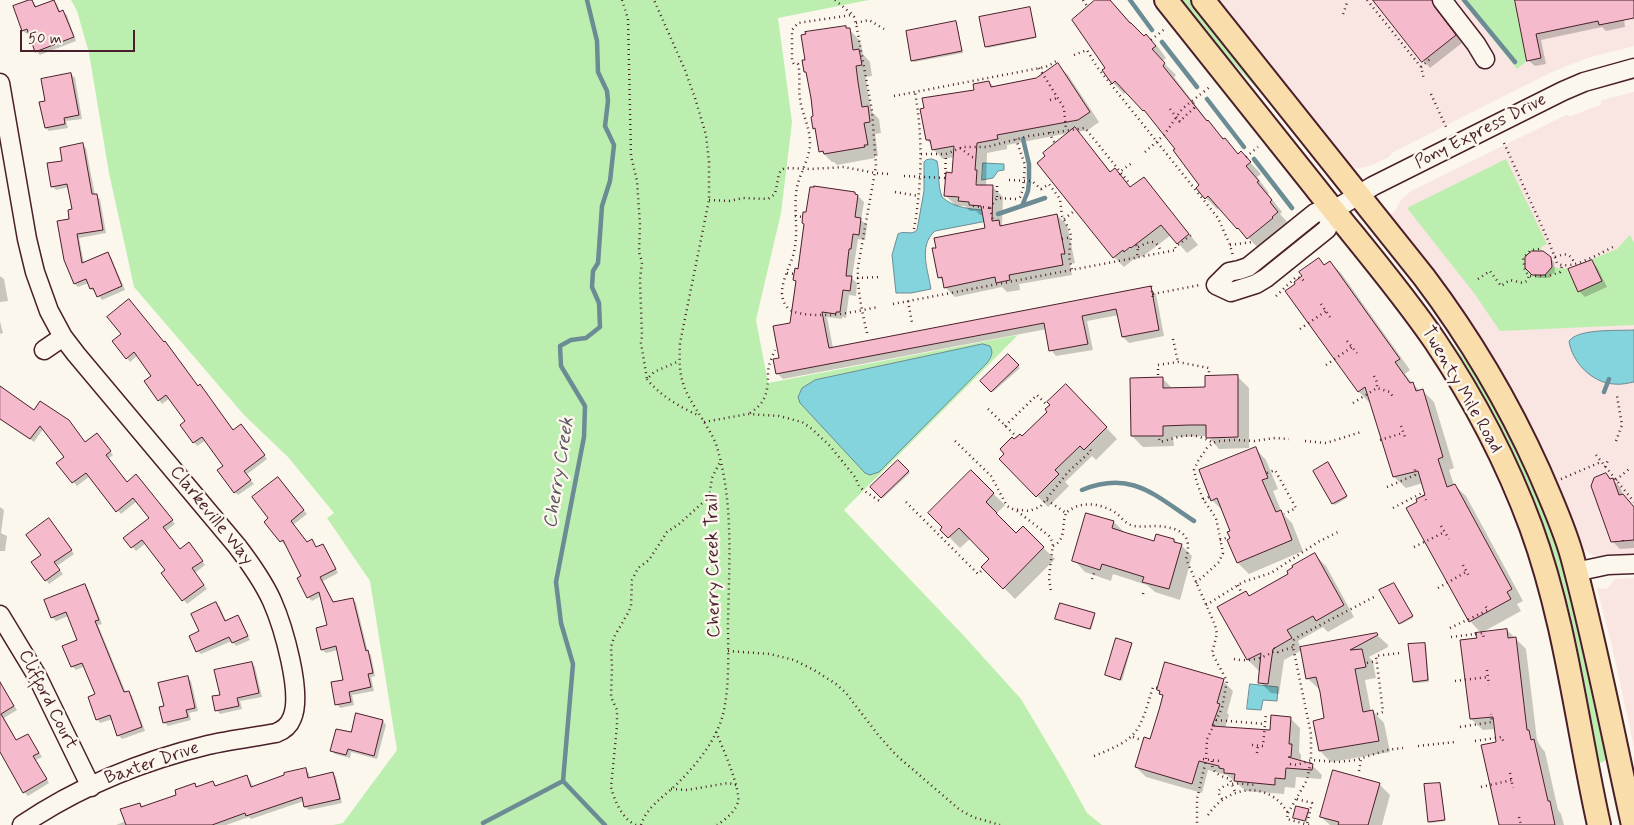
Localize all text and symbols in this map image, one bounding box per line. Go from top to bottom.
scale bar [22,20,138,52]
text: 50 m [28,29,62,49]
street label: Pony Express Drive [1412,90,1550,174]
street label: Twenty Mile Road [1416,323,1506,457]
water label: Cherry Creek [540,416,580,530]
street label: Clarkeville Way [164,462,258,570]
street label: Cherry Creek Trail [702,494,726,638]
street label: Clifford Court [13,647,81,753]
street label: Baxter Drive [102,738,202,790]

